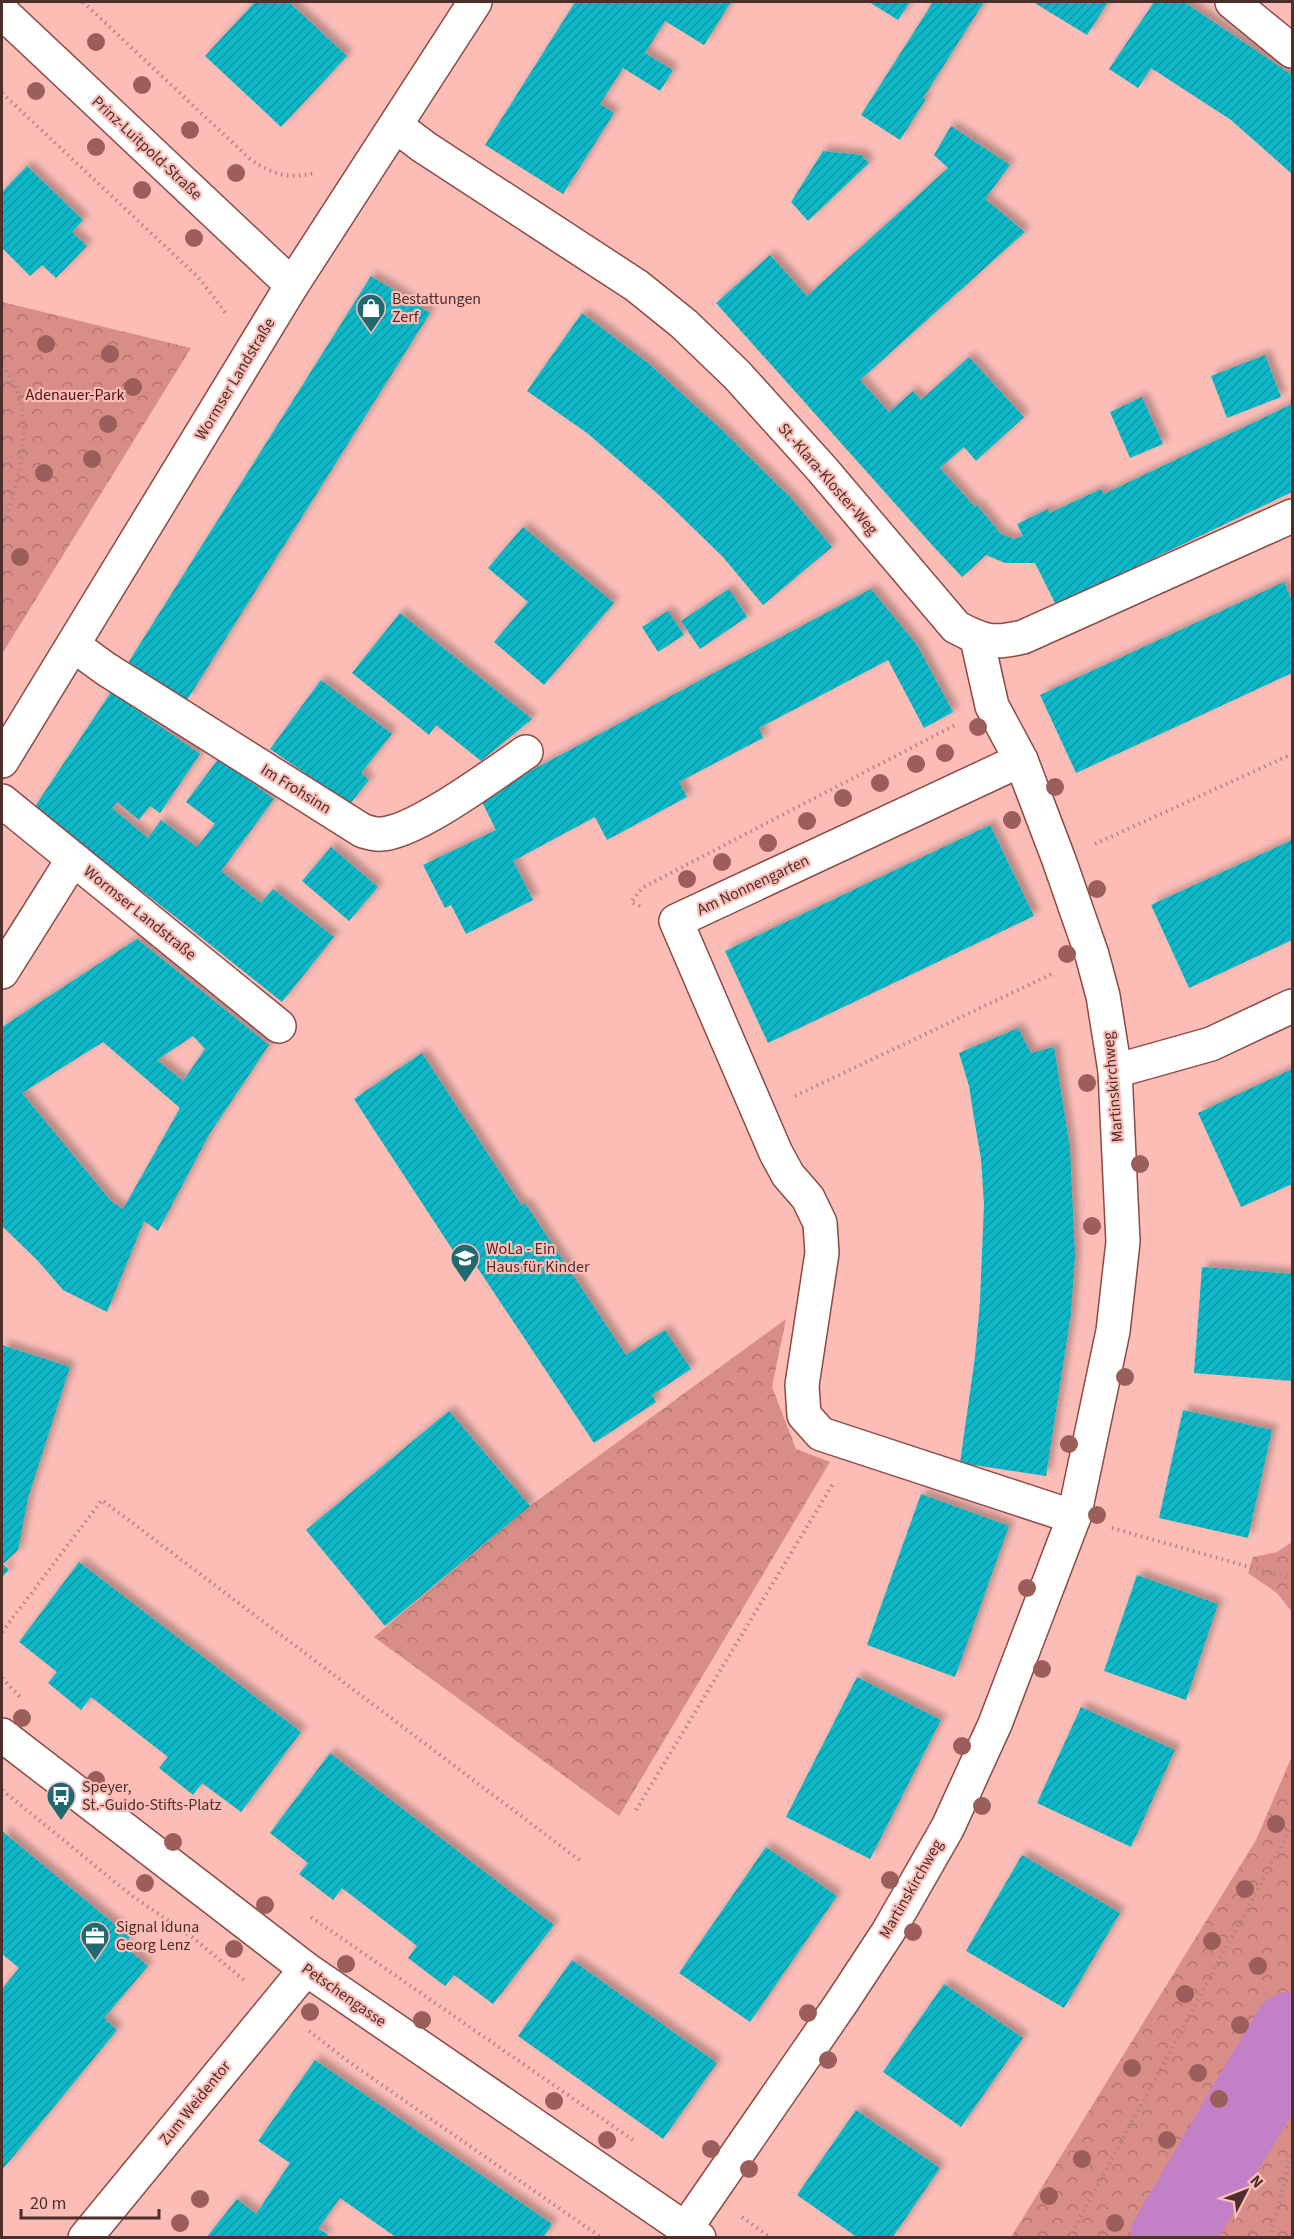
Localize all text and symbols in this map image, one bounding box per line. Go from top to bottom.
street label: Prinz-Luitpold-Straße [87,91,207,205]
place label: Bestattungen Zerf [392,288,481,328]
shop icon: Bestattungen Zerf [355,292,387,334]
street label: Wormser Landstraße [190,314,280,444]
park label: Adenauer-Park [25,384,125,406]
street label: St.-Klara-Kloster-Weg [773,418,883,540]
street label: Im Frohsinn [257,759,335,819]
street label: Am Nonnengarten [693,849,813,921]
street label: Wormser Landstraße [79,861,201,965]
street label: Martinskirchweg [1097,1031,1129,1143]
place label: WoLa - Ein Haus für Kinder [486,1238,590,1278]
school or university icon: WoLa - Ein Haus für Kinder [449,1242,481,1284]
place label: Speyer, St.-Guido-Stifts-Platz [82,1776,222,1816]
bus stop icon: Speyer, St.-Guido-Stifts-Platz [45,1780,77,1822]
street label: Martinskirchweg [874,1836,948,1942]
place label: Signal Iduna Georg Lenz [116,1916,199,1956]
office icon: Signal Iduna Georg Lenz [79,1920,111,1962]
street label: Petschengasse [297,1958,391,2032]
street label: Zum Weidentor [154,2056,236,2150]
north arrow [1216,2161,1276,2221]
text: N [1245,2170,1268,2193]
scale bar [21,2182,159,2220]
text: 20 m [30,2191,66,2216]

